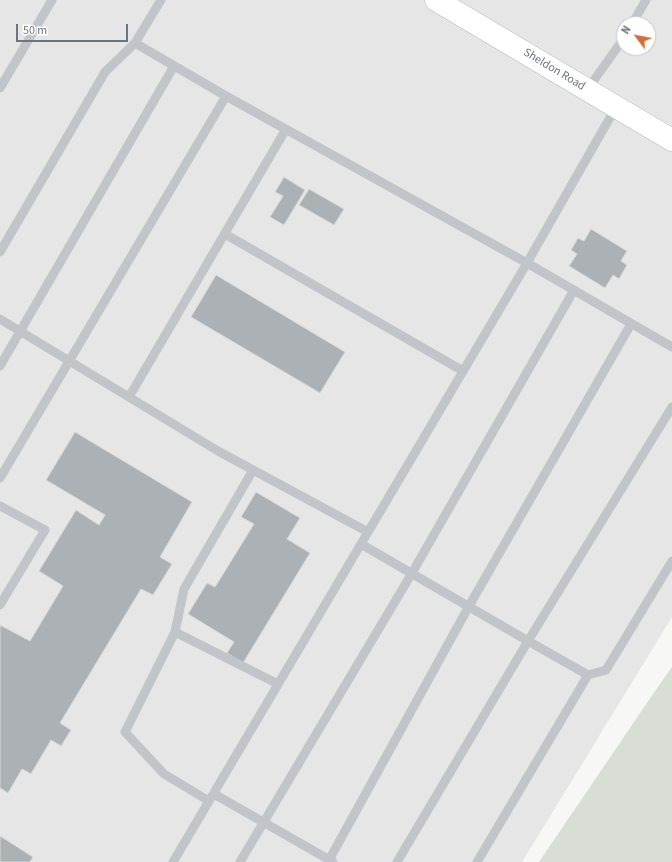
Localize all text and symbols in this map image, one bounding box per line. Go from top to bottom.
scale bar [18,16,130,42]
north arrow [616,16,656,56]
text: 50 m [23,22,47,39]
text: N [618,23,635,37]
street label: Sheldon Road [520,46,588,94]

